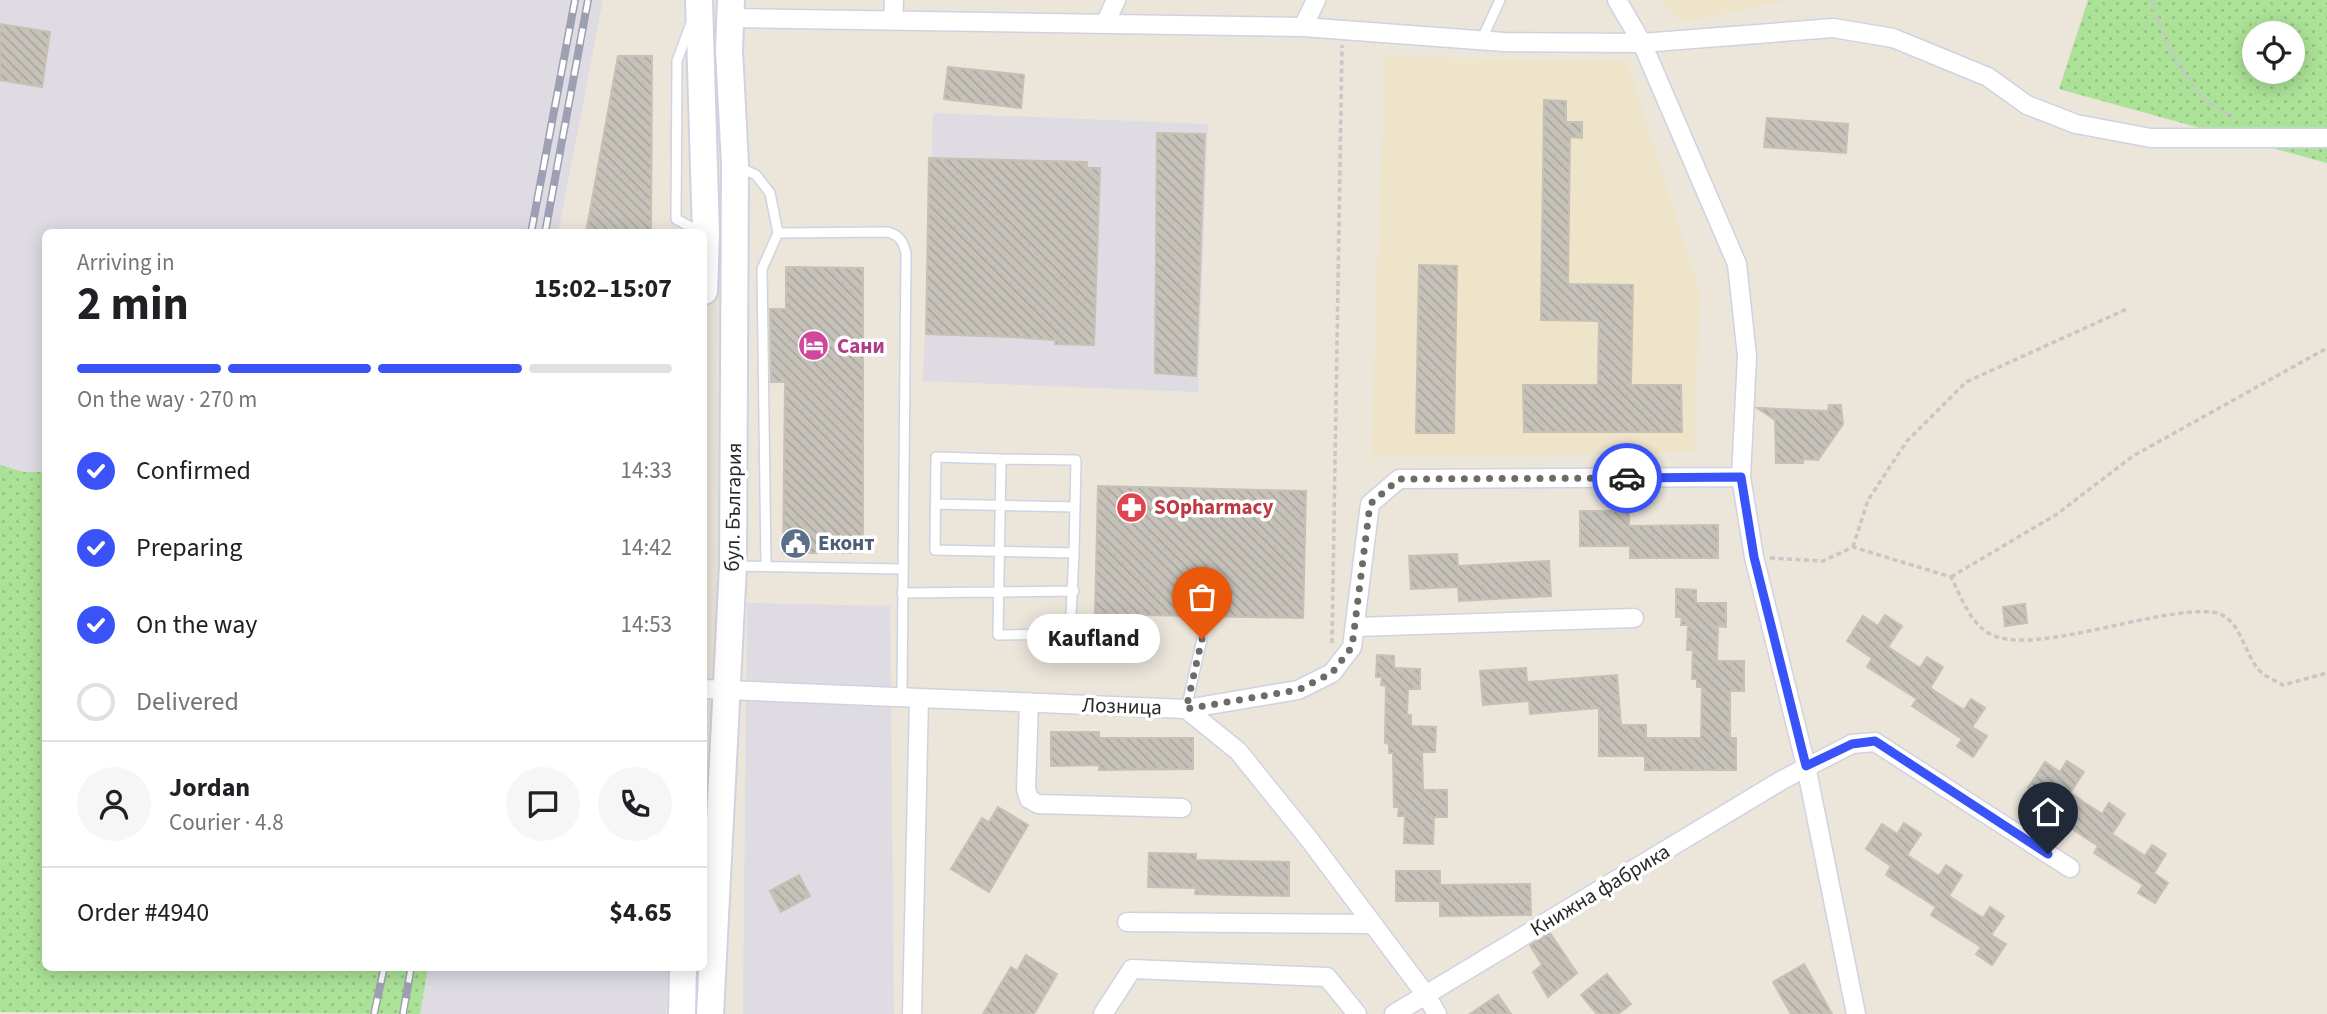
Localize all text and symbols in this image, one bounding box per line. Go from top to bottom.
map controls [2242,21,2305,84]
button: locate [2242,21,2305,84]
text: Arriving in [77,246,175,279]
text: 15:02–15:07 [534,270,672,307]
text: 2 min [77,272,189,337]
hotel icon: Сани [797,329,831,363]
place label: Сани [837,331,885,361]
text: On the way · 270 m [77,383,257,416]
street label: бул. България [717,442,749,572]
courier [1592,443,1662,513]
icon: check [77,452,115,490]
text: Confirmed [136,452,251,489]
text: 14:33 [621,454,672,487]
icon: car [1608,459,1646,497]
pharmacy icon: SOpharmacy [1114,490,1148,524]
place label: SOpharmacy [1154,492,1273,522]
public building icon: Еконт [778,526,812,560]
place label: Еконт [818,528,875,558]
icon: check [77,529,115,567]
text: Preparing [136,529,242,566]
text: 14:42 [621,531,672,564]
pin [1172,567,1232,639]
icon: bag [1183,578,1221,616]
icon: check [77,606,115,644]
text: On the way [136,606,257,643]
text: 14:53 [621,608,672,641]
callout: Kaufland [1027,614,1160,664]
text: Kaufland [1047,622,1140,655]
text: Delivered [136,683,239,720]
street label: Лозница [1082,690,1162,722]
button: person [77,767,151,841]
button: chat [506,767,580,841]
button: phone [598,767,672,841]
text: Jordan [169,769,250,806]
pin [2018,782,2078,854]
icon: home [2029,793,2067,831]
text: Courier · 4.8 [169,806,284,839]
street label: Книжна фабрика [1524,836,1676,944]
text: Order #4940 [77,894,209,931]
text: $4.65 [609,894,672,931]

